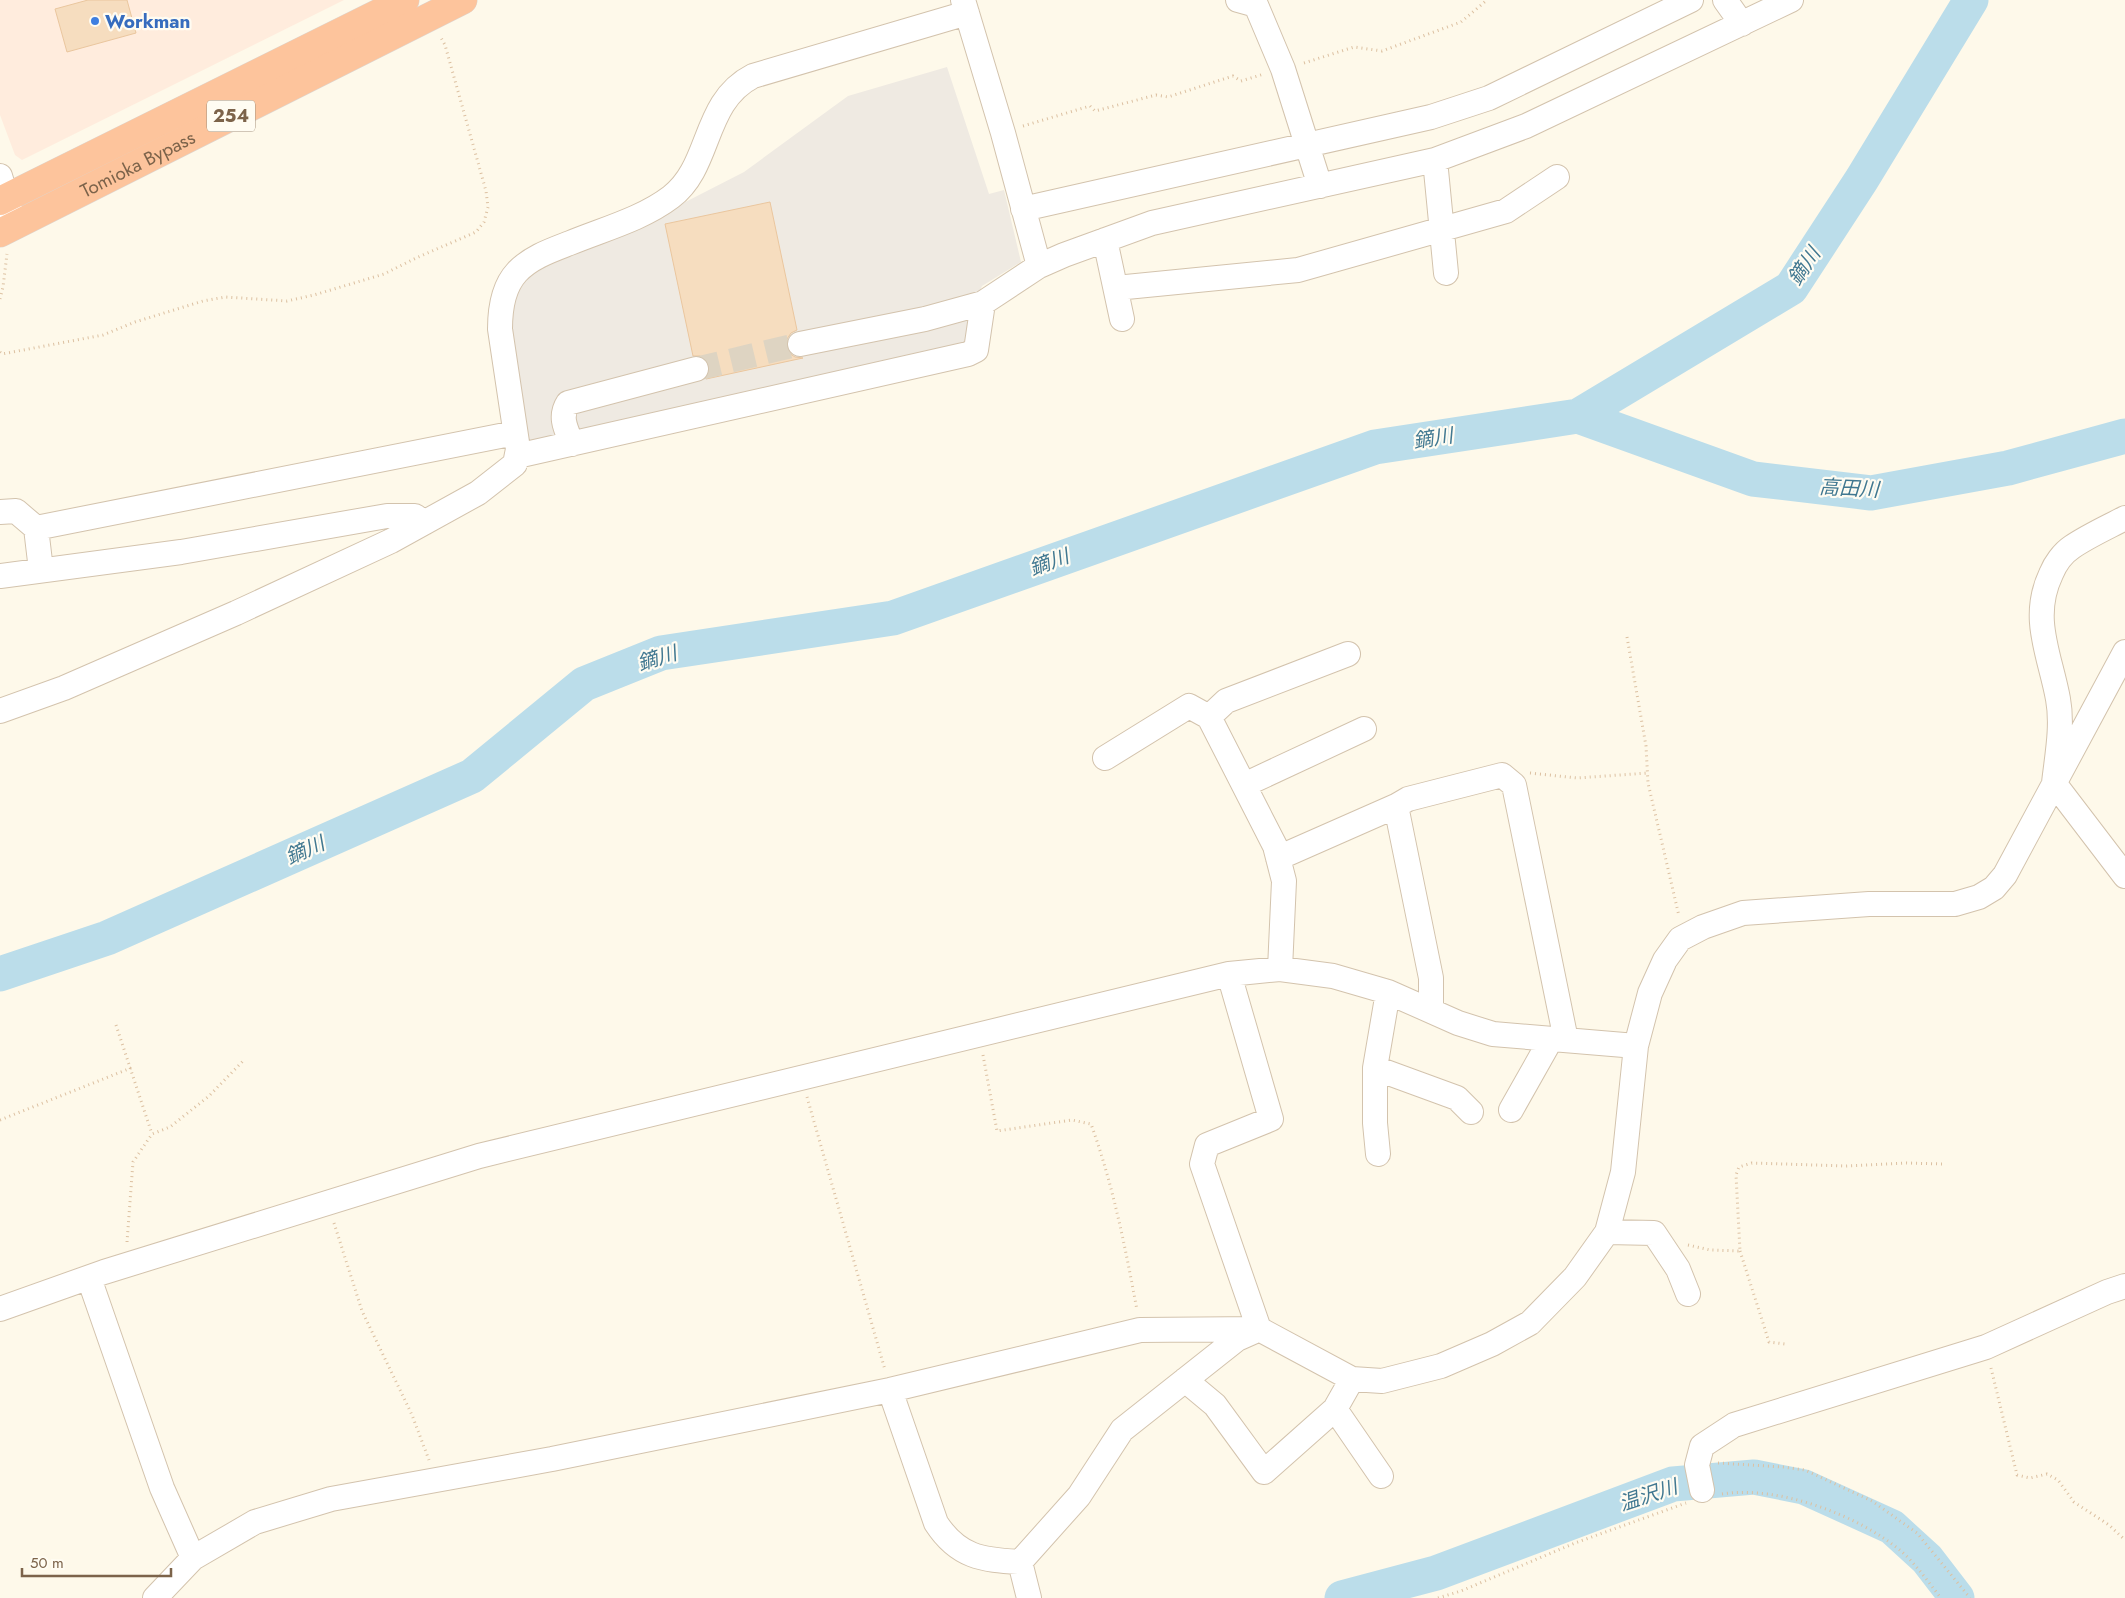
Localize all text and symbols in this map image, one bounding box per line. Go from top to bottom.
place label: Workman [105,8,190,35]
marker: Workman [89,15,101,27]
road number: 254 [207,100,255,132]
street label: Tomioka Bypass [76,124,200,204]
water label: 鏑川 [1781,240,1829,291]
water label: 鏑川 [1411,421,1457,456]
water label: 高田川 [1818,472,1882,505]
water label: 鏑川 [1025,541,1075,583]
water label: 鏑川 [634,638,682,678]
water label: 鏑川 [281,828,331,872]
water label: 温沢川 [1615,1472,1683,1519]
scale bar [22,1546,171,1578]
text: 50 m [30,1552,64,1574]

